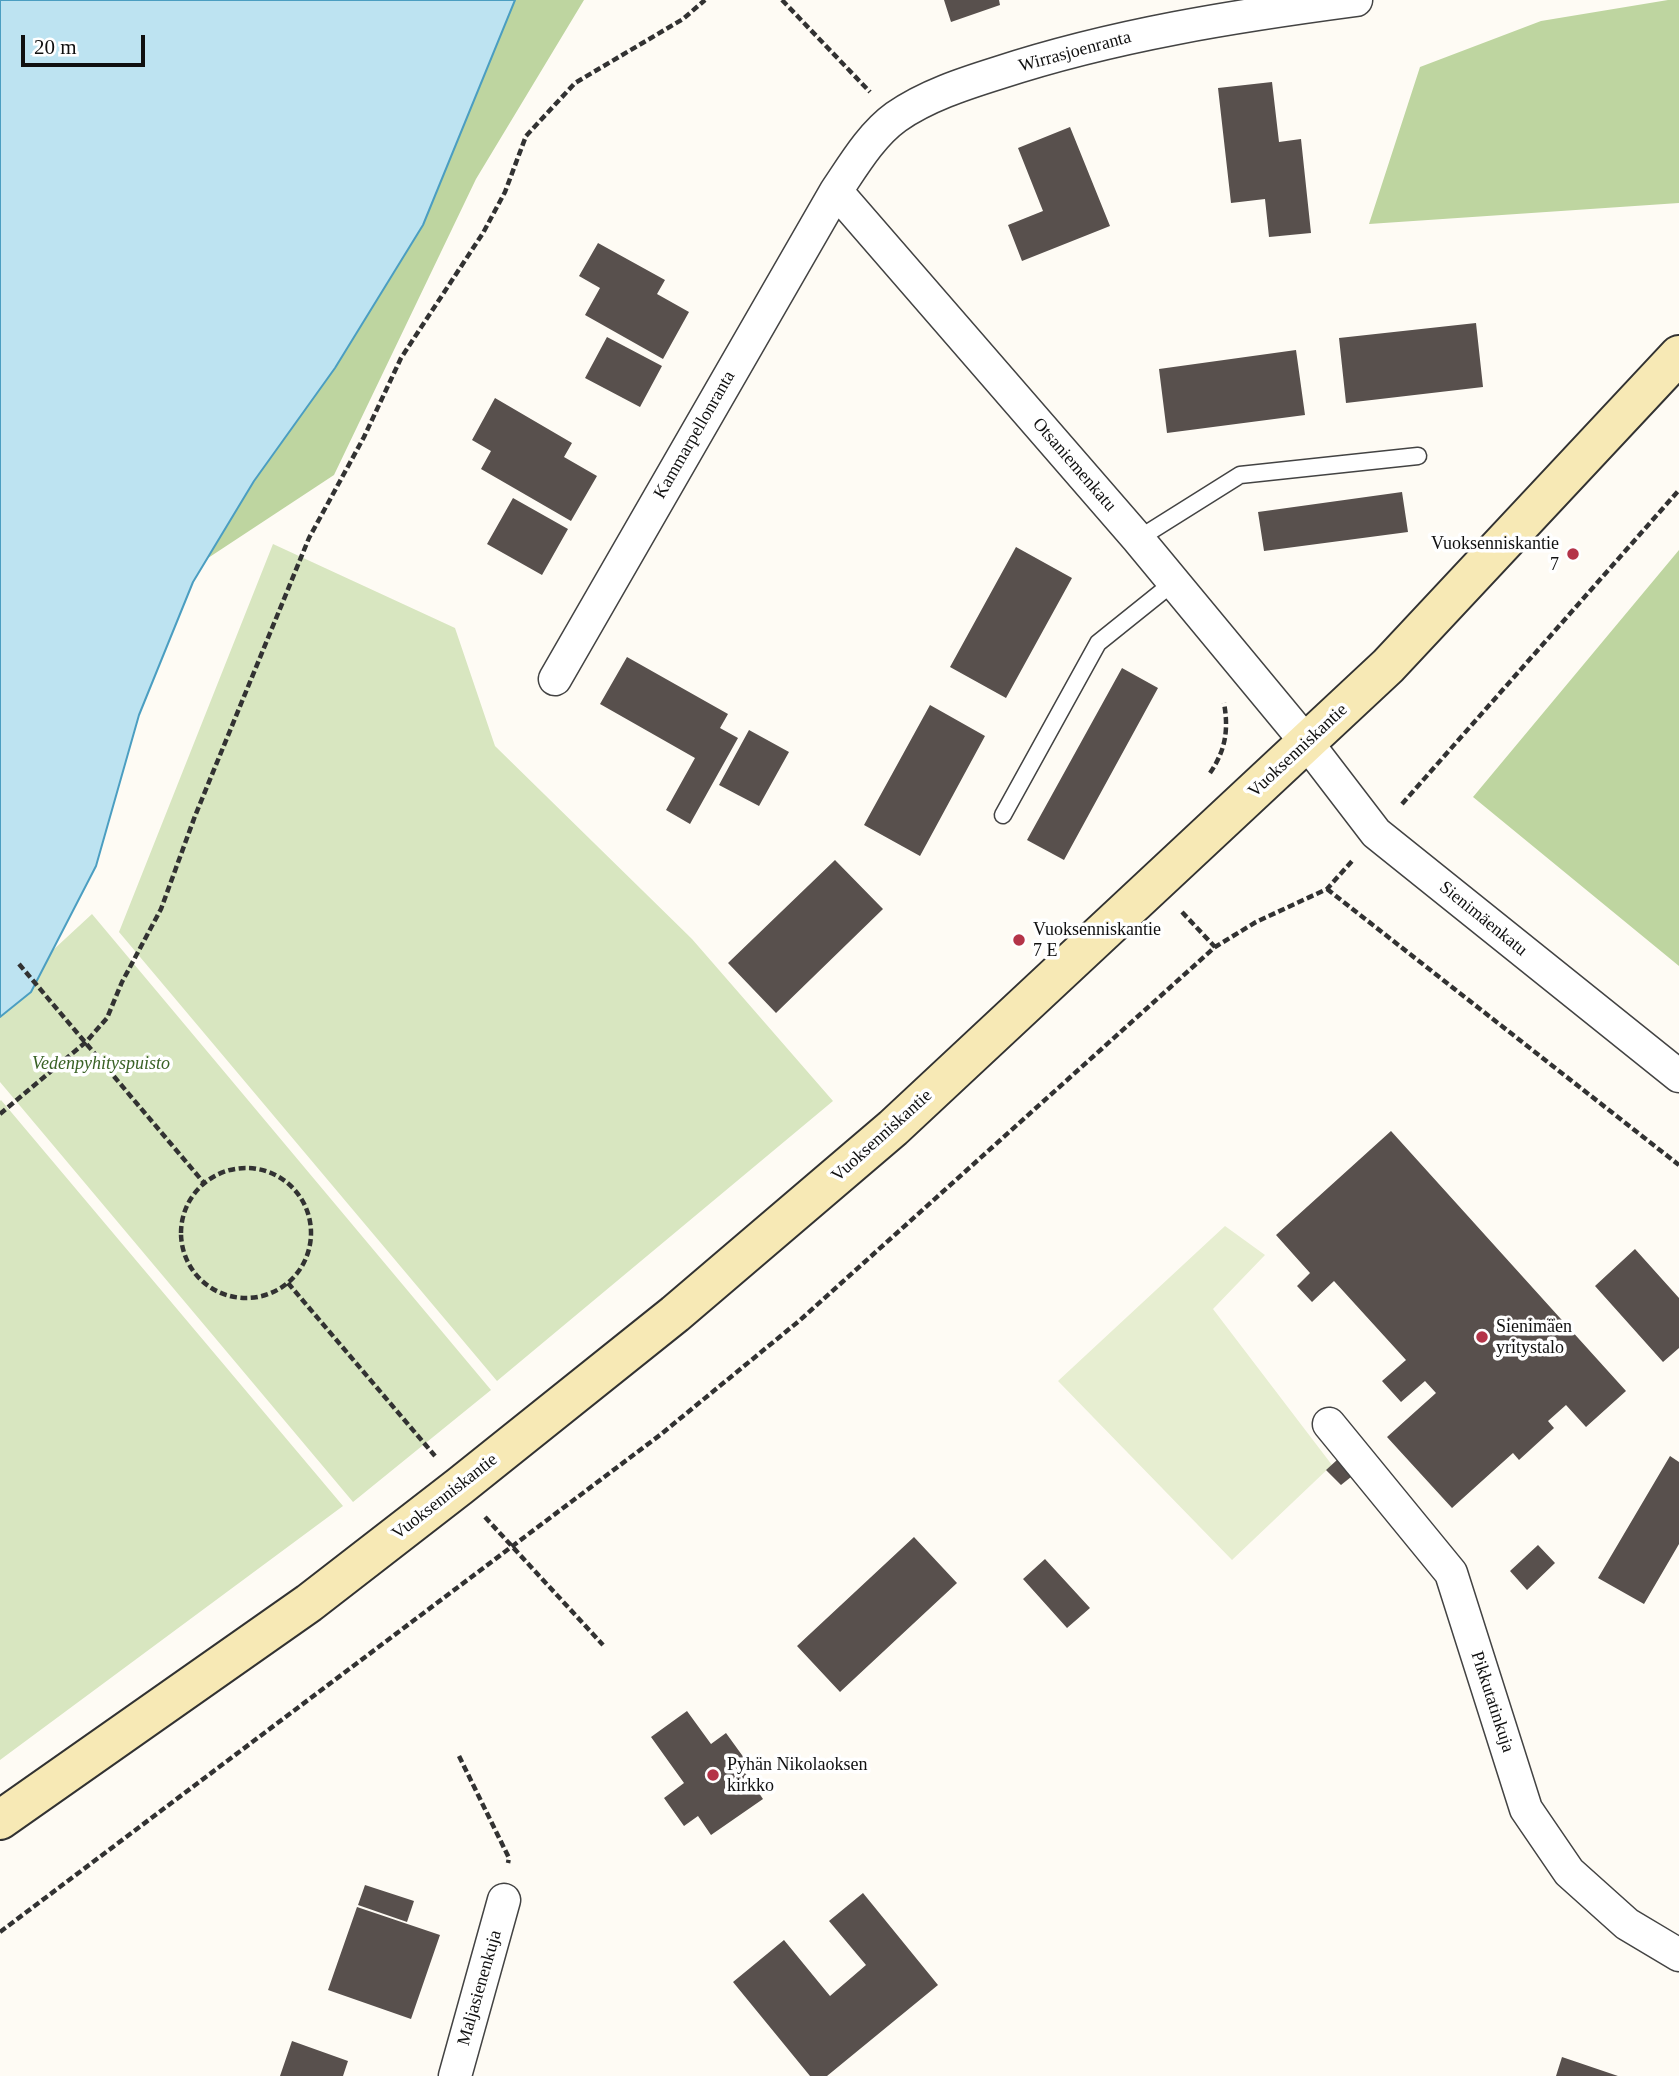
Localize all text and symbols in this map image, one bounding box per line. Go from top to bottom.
scale bar [24,21,149,65]
street label: Wirrasjoenranta [1017,27,1133,77]
text: 20 m [34,35,77,59]
street label: Kammarpellonranta [650,367,740,503]
street label: Otsaniemenkatu [1027,414,1121,516]
place label: Vuoksenniskantie 7 [1431,533,1559,576]
marker: Vuoksenniskantie 7 [1565,546,1581,562]
street label: Vuoksenniskantie [1244,699,1352,803]
street label: Sienimäenkatu [1435,877,1531,961]
place label: Vuoksenniskantie 7 E [1033,919,1161,962]
marker: Vuoksenniskantie 7 E [1011,932,1027,948]
park label: Vedenpyhityspuisto [32,1053,170,1075]
street label: Vuoksenniskantie [827,1085,937,1187]
place label: Sienimäen yritystalo [1496,1316,1572,1358]
marker: Sienimäen yritystalo [1474,1329,1490,1345]
street label: Vuoksenniskantie [388,1449,502,1545]
street label: Pikkutatinkuja [1466,1649,1518,1755]
place label: Pyhän Nikolaoksen kirkko [727,1754,867,1796]
marker: Pyhän Nikolaoksen kirkko [705,1767,721,1783]
street label: Maljasienenkuja [453,1928,507,2048]

